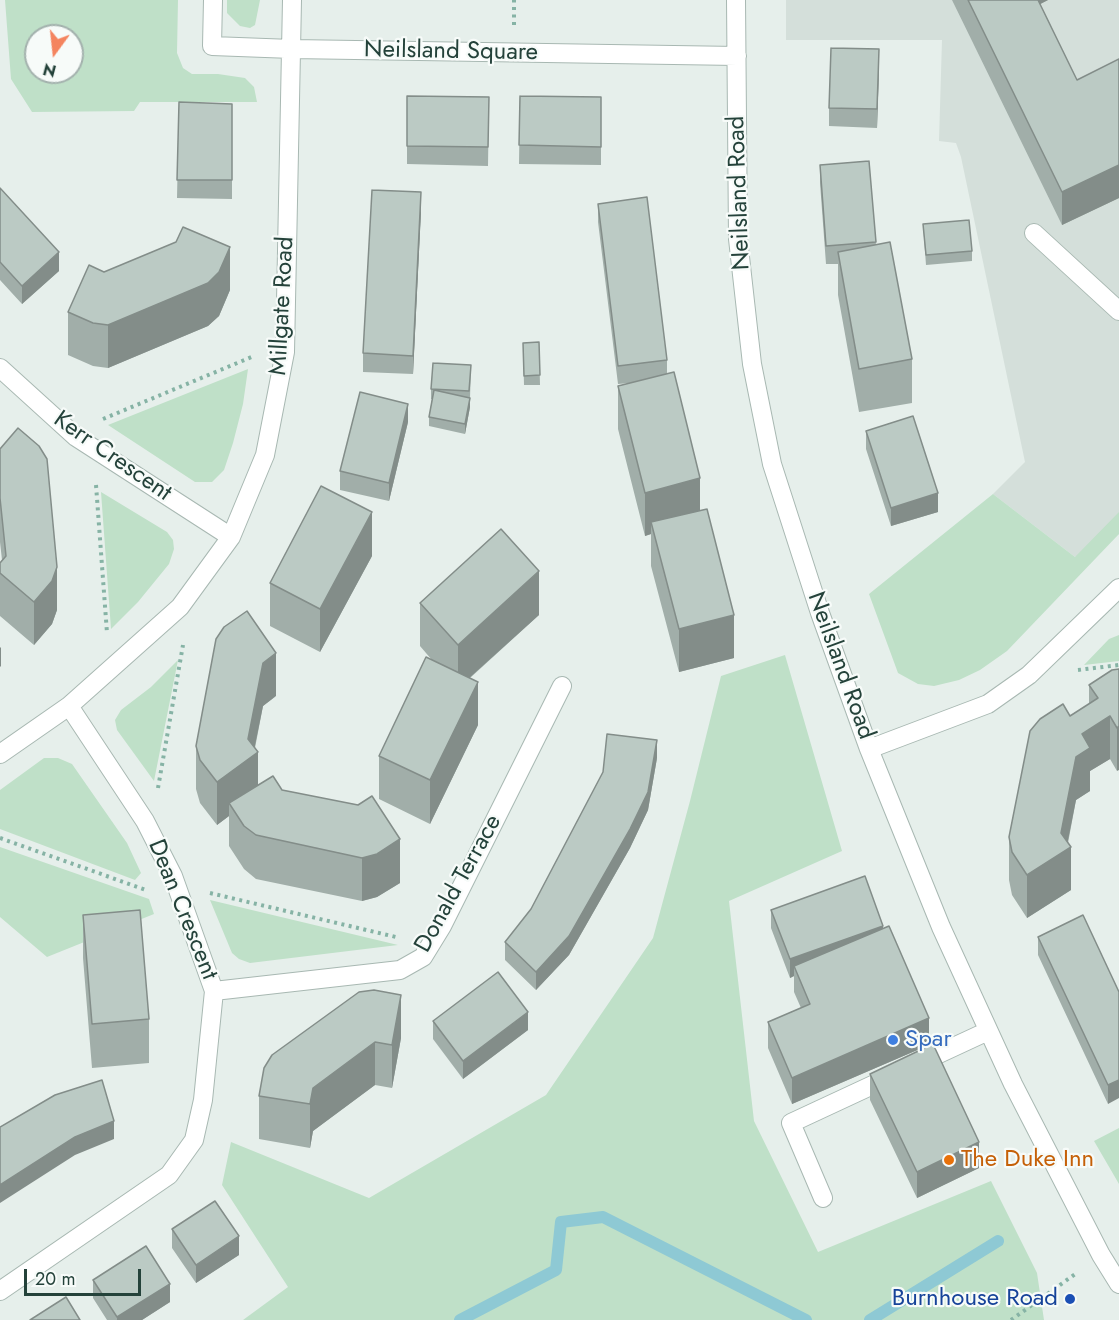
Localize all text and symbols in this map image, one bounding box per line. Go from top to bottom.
north arrow [24,24,84,84]
street label: Neilsland Square [364,36,538,68]
text: N [41,57,59,83]
street label: Neilsland Road [723,115,757,271]
street label: Millgate Road [265,236,301,376]
street label: Kerr Crescent [47,406,177,508]
street label: Neilsland Road [800,588,880,744]
street label: Donald Terrace [409,810,509,958]
street label: Dean Crescent [141,836,223,984]
place label: Spar [905,1026,952,1054]
marker: Spar [886,1033,900,1047]
place label: The Duke Inn [961,1146,1094,1174]
marker: The Duke Inn [942,1153,956,1167]
scale bar [27,1257,144,1295]
text: 20 m [35,1266,75,1292]
place label: Burnhouse Road [892,1285,1058,1313]
marker: Burnhouse Road [1063,1292,1077,1306]

